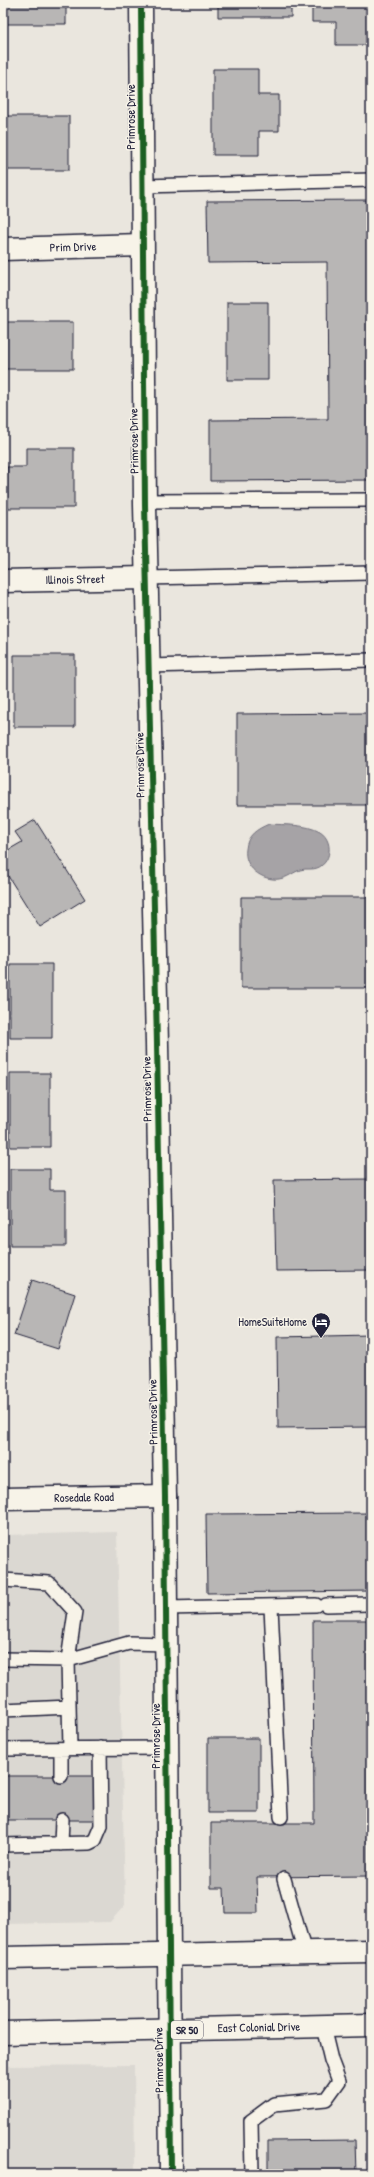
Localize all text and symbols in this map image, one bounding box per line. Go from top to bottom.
street label: Primrose Drive [122,84,139,150]
street label: Prim Drive [49,237,97,256]
street label: Primrose Drive [124,408,143,474]
street label: Illinois Street [45,570,106,588]
street label: Primrose Drive [130,732,149,798]
street label: Primrose Drive [137,1056,156,1122]
hotel icon: HomeSuiteHome [310,1311,332,1339]
place label: HomeSuiteHome [238,1313,307,1330]
street label: Primrose Drive [143,1379,162,1445]
street label: Rosedale Road [54,1488,114,1506]
street label: Primrose Drive [147,1703,164,1769]
street label: East Colonial Drive [218,2018,301,2036]
road number: SR 50 [171,2021,203,2039]
street label: Primrose Drive [149,2027,168,2093]

